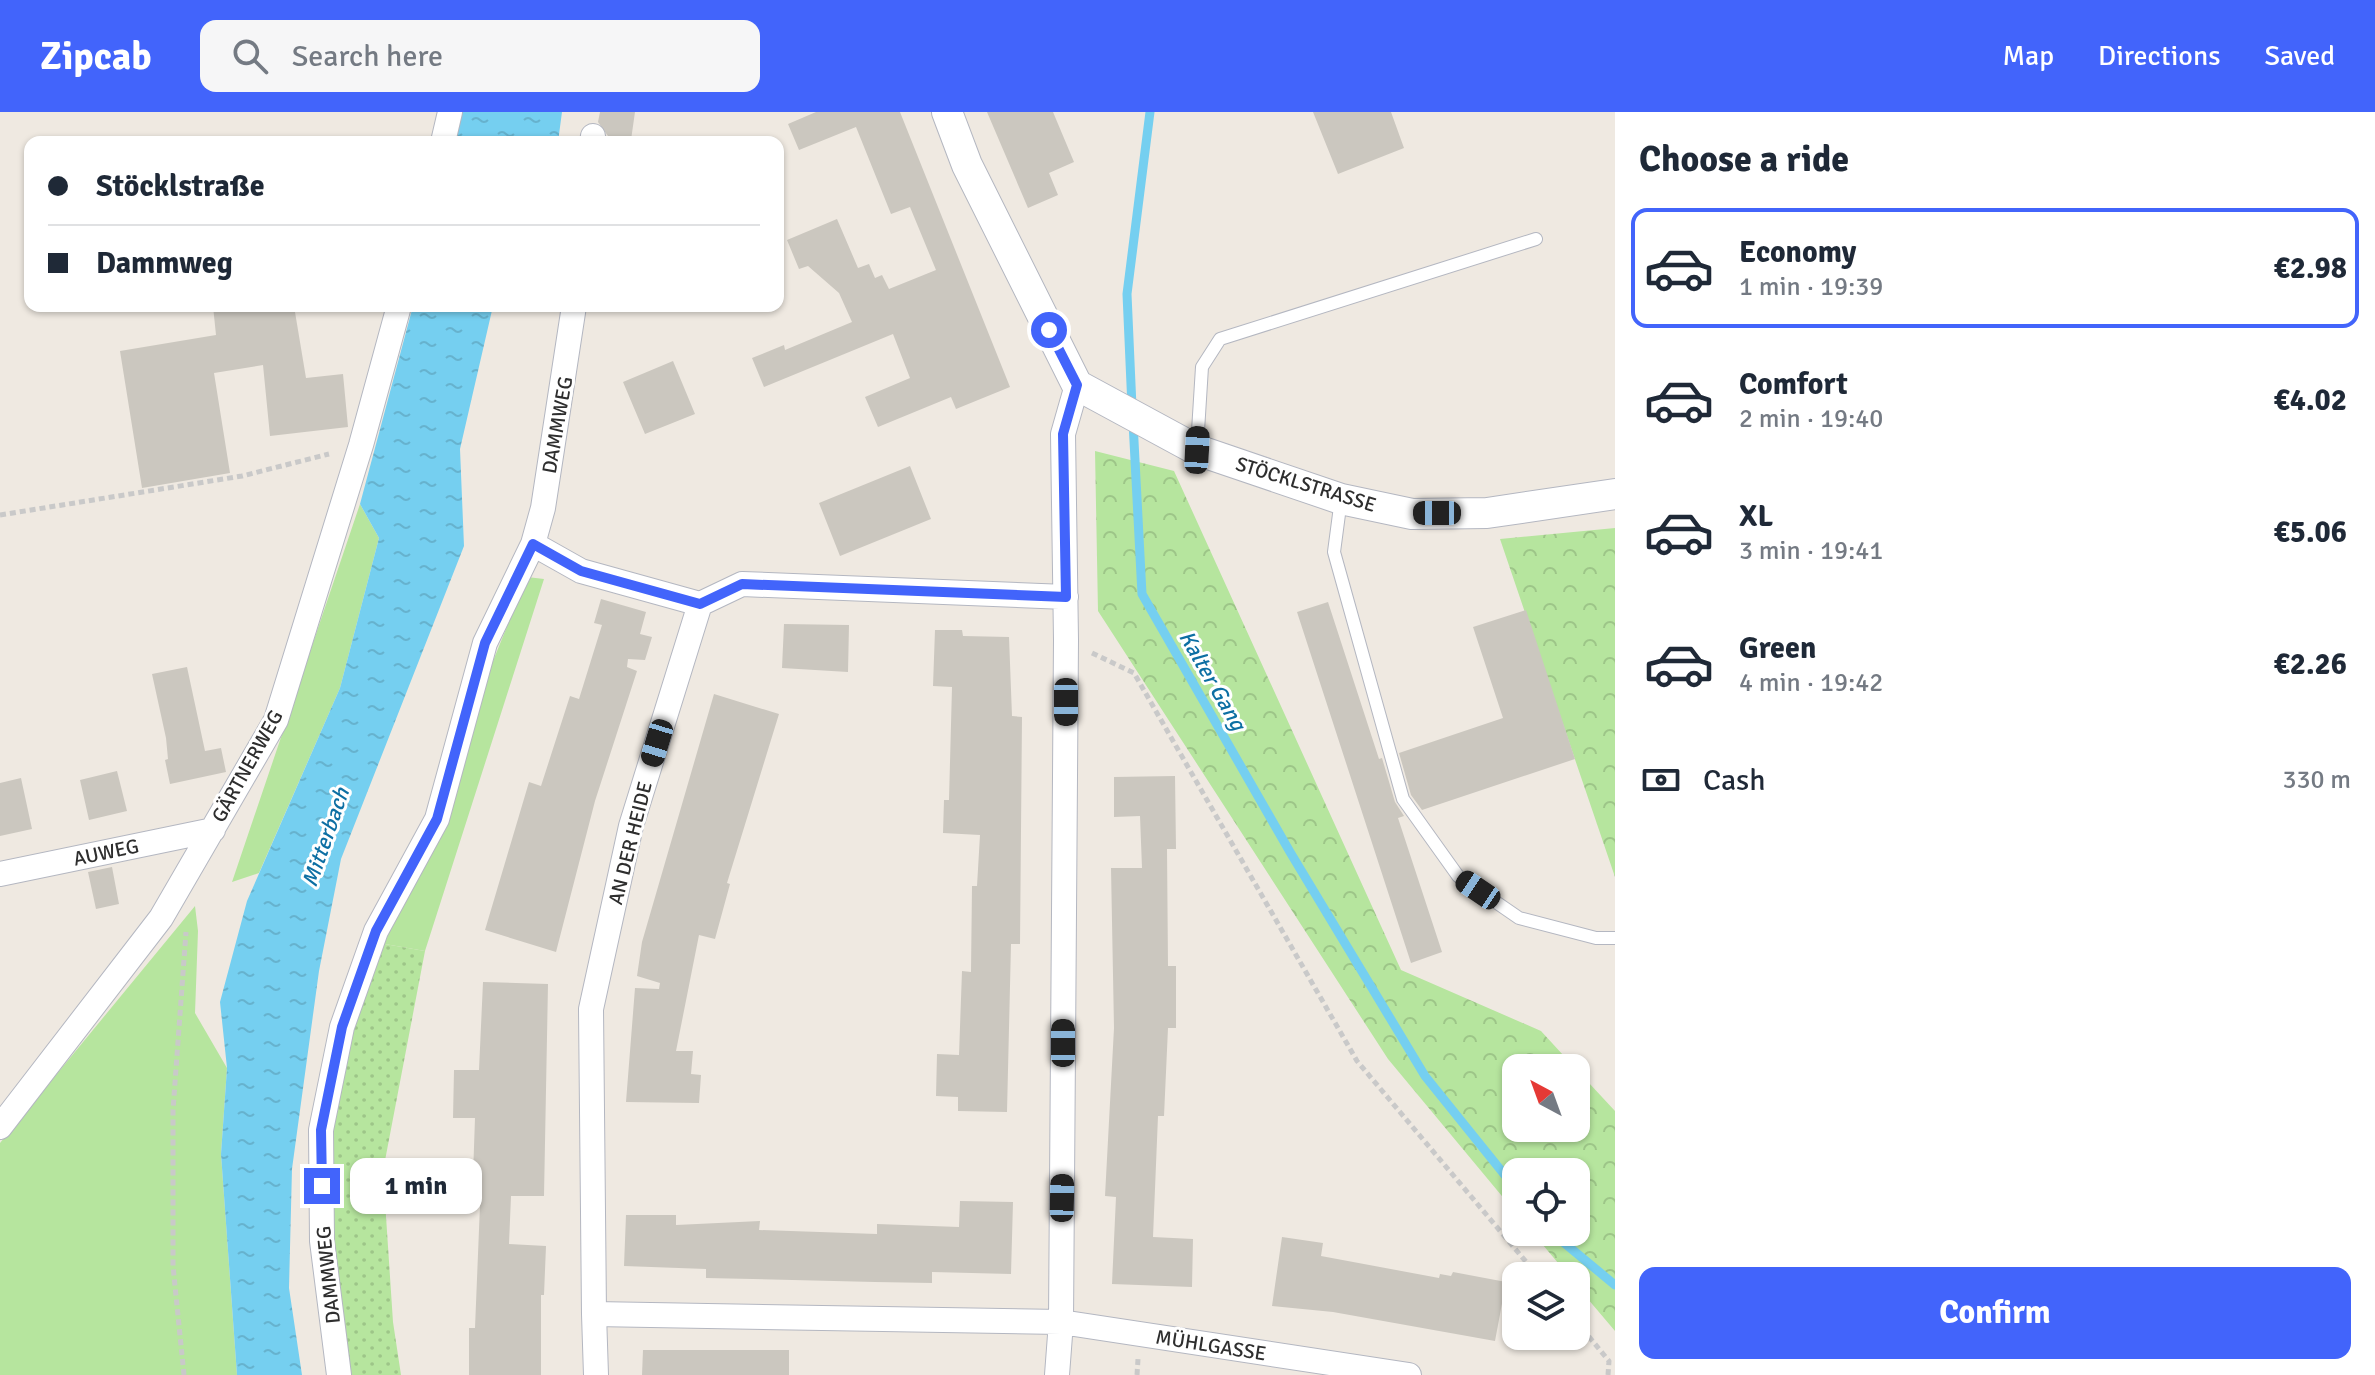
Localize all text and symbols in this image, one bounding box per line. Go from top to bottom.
search box [200,20,760,92]
text: Zipcab [40,33,152,80]
icon: search [228,34,272,78]
text: Search here [292,38,443,75]
text: Map [2002,39,2054,73]
text: Directions [2098,39,2220,73]
text: Saved [2264,39,2335,73]
text: Choose a ride [1639,137,1849,182]
text: Stöcklstraße [96,168,265,205]
icon: car [1643,232,1715,304]
text: Economy [1739,234,1856,271]
text: Dammweg [96,245,233,282]
text: €2.98 [2274,250,2347,287]
text: 1 min · 19:39 [1739,271,1883,303]
route start [1031,312,1067,348]
icon: car [1643,364,1715,436]
text: Comfort [1739,366,1848,403]
street label: DAMMWEG [537,375,578,476]
text: €4.02 [2274,382,2347,419]
text: 2 min · 19:40 [1739,403,1883,435]
car [1184,425,1210,475]
street label: STÖCKLSTRASSE [1233,451,1379,518]
icon: car [1643,496,1715,568]
text: XL [1739,498,1773,535]
car [1413,501,1461,525]
text: €5.06 [2274,514,2347,551]
text: 3 min · 19:41 [1739,535,1883,567]
water label: Kalter Gang [1173,626,1253,737]
icon: car [1643,628,1715,700]
text: Green [1739,630,1816,667]
text: €2.26 [2274,646,2347,683]
text: 4 min · 19:42 [1739,667,1883,699]
car [1054,678,1078,726]
street label: GÄRTNERWEG [206,706,289,827]
car [639,717,675,769]
icon: cash [1639,758,1683,802]
text: Cash [1703,762,1766,799]
text: 330 m [2282,764,2351,796]
street label: AN DER HEIDE [603,779,658,907]
water label: Mitterbach [296,783,355,890]
street label: AUWEG [71,833,141,872]
car [1451,867,1505,913]
car [1051,1019,1075,1067]
north arrow [1502,1054,1590,1142]
map controls [1502,1054,1590,1350]
callout: 1 min [350,1158,482,1214]
button: locate [1502,1158,1590,1246]
route end [304,1168,340,1204]
text: 1 min [385,1170,447,1202]
car [1050,1174,1074,1222]
street label: DAMMWEG [311,1225,346,1325]
button: layers [1502,1262,1590,1350]
button: Confirm [1639,1267,2351,1359]
street label: MÜHLGASSE [1154,1324,1268,1367]

